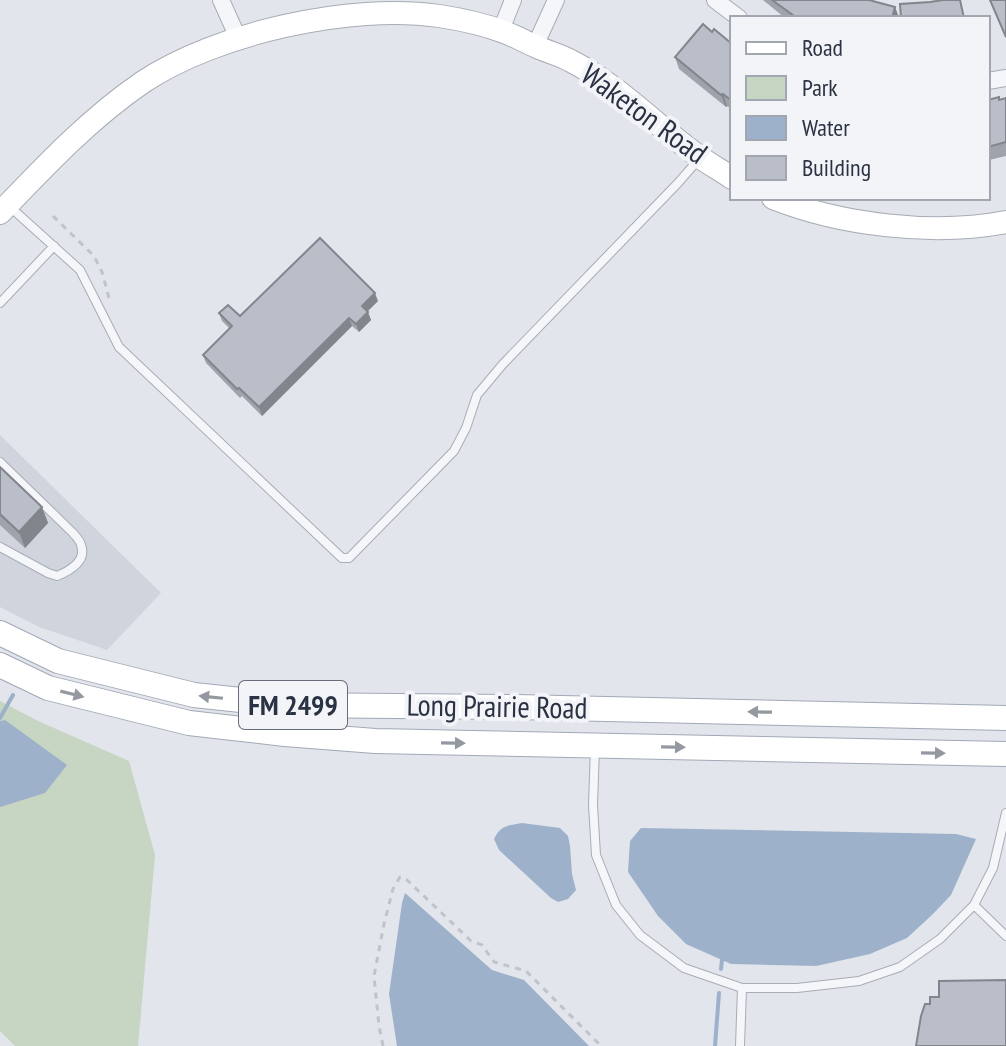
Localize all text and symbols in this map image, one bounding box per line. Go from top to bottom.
legend [730,16,990,200]
text: Road [802,32,843,63]
street label: Waketon Road [574,54,716,172]
text: Park [802,72,838,103]
text: Water [802,112,850,143]
text: Building [802,152,871,183]
road number: FM 2499 [239,681,347,729]
street label: Long Prairie Road [406,684,588,727]
one-way arrow [59,688,84,701]
one-way arrow [198,690,223,703]
one-way arrow [747,706,772,718]
one-way arrow [441,737,466,749]
one-way arrow [661,741,686,754]
one-way arrow [921,746,946,759]

